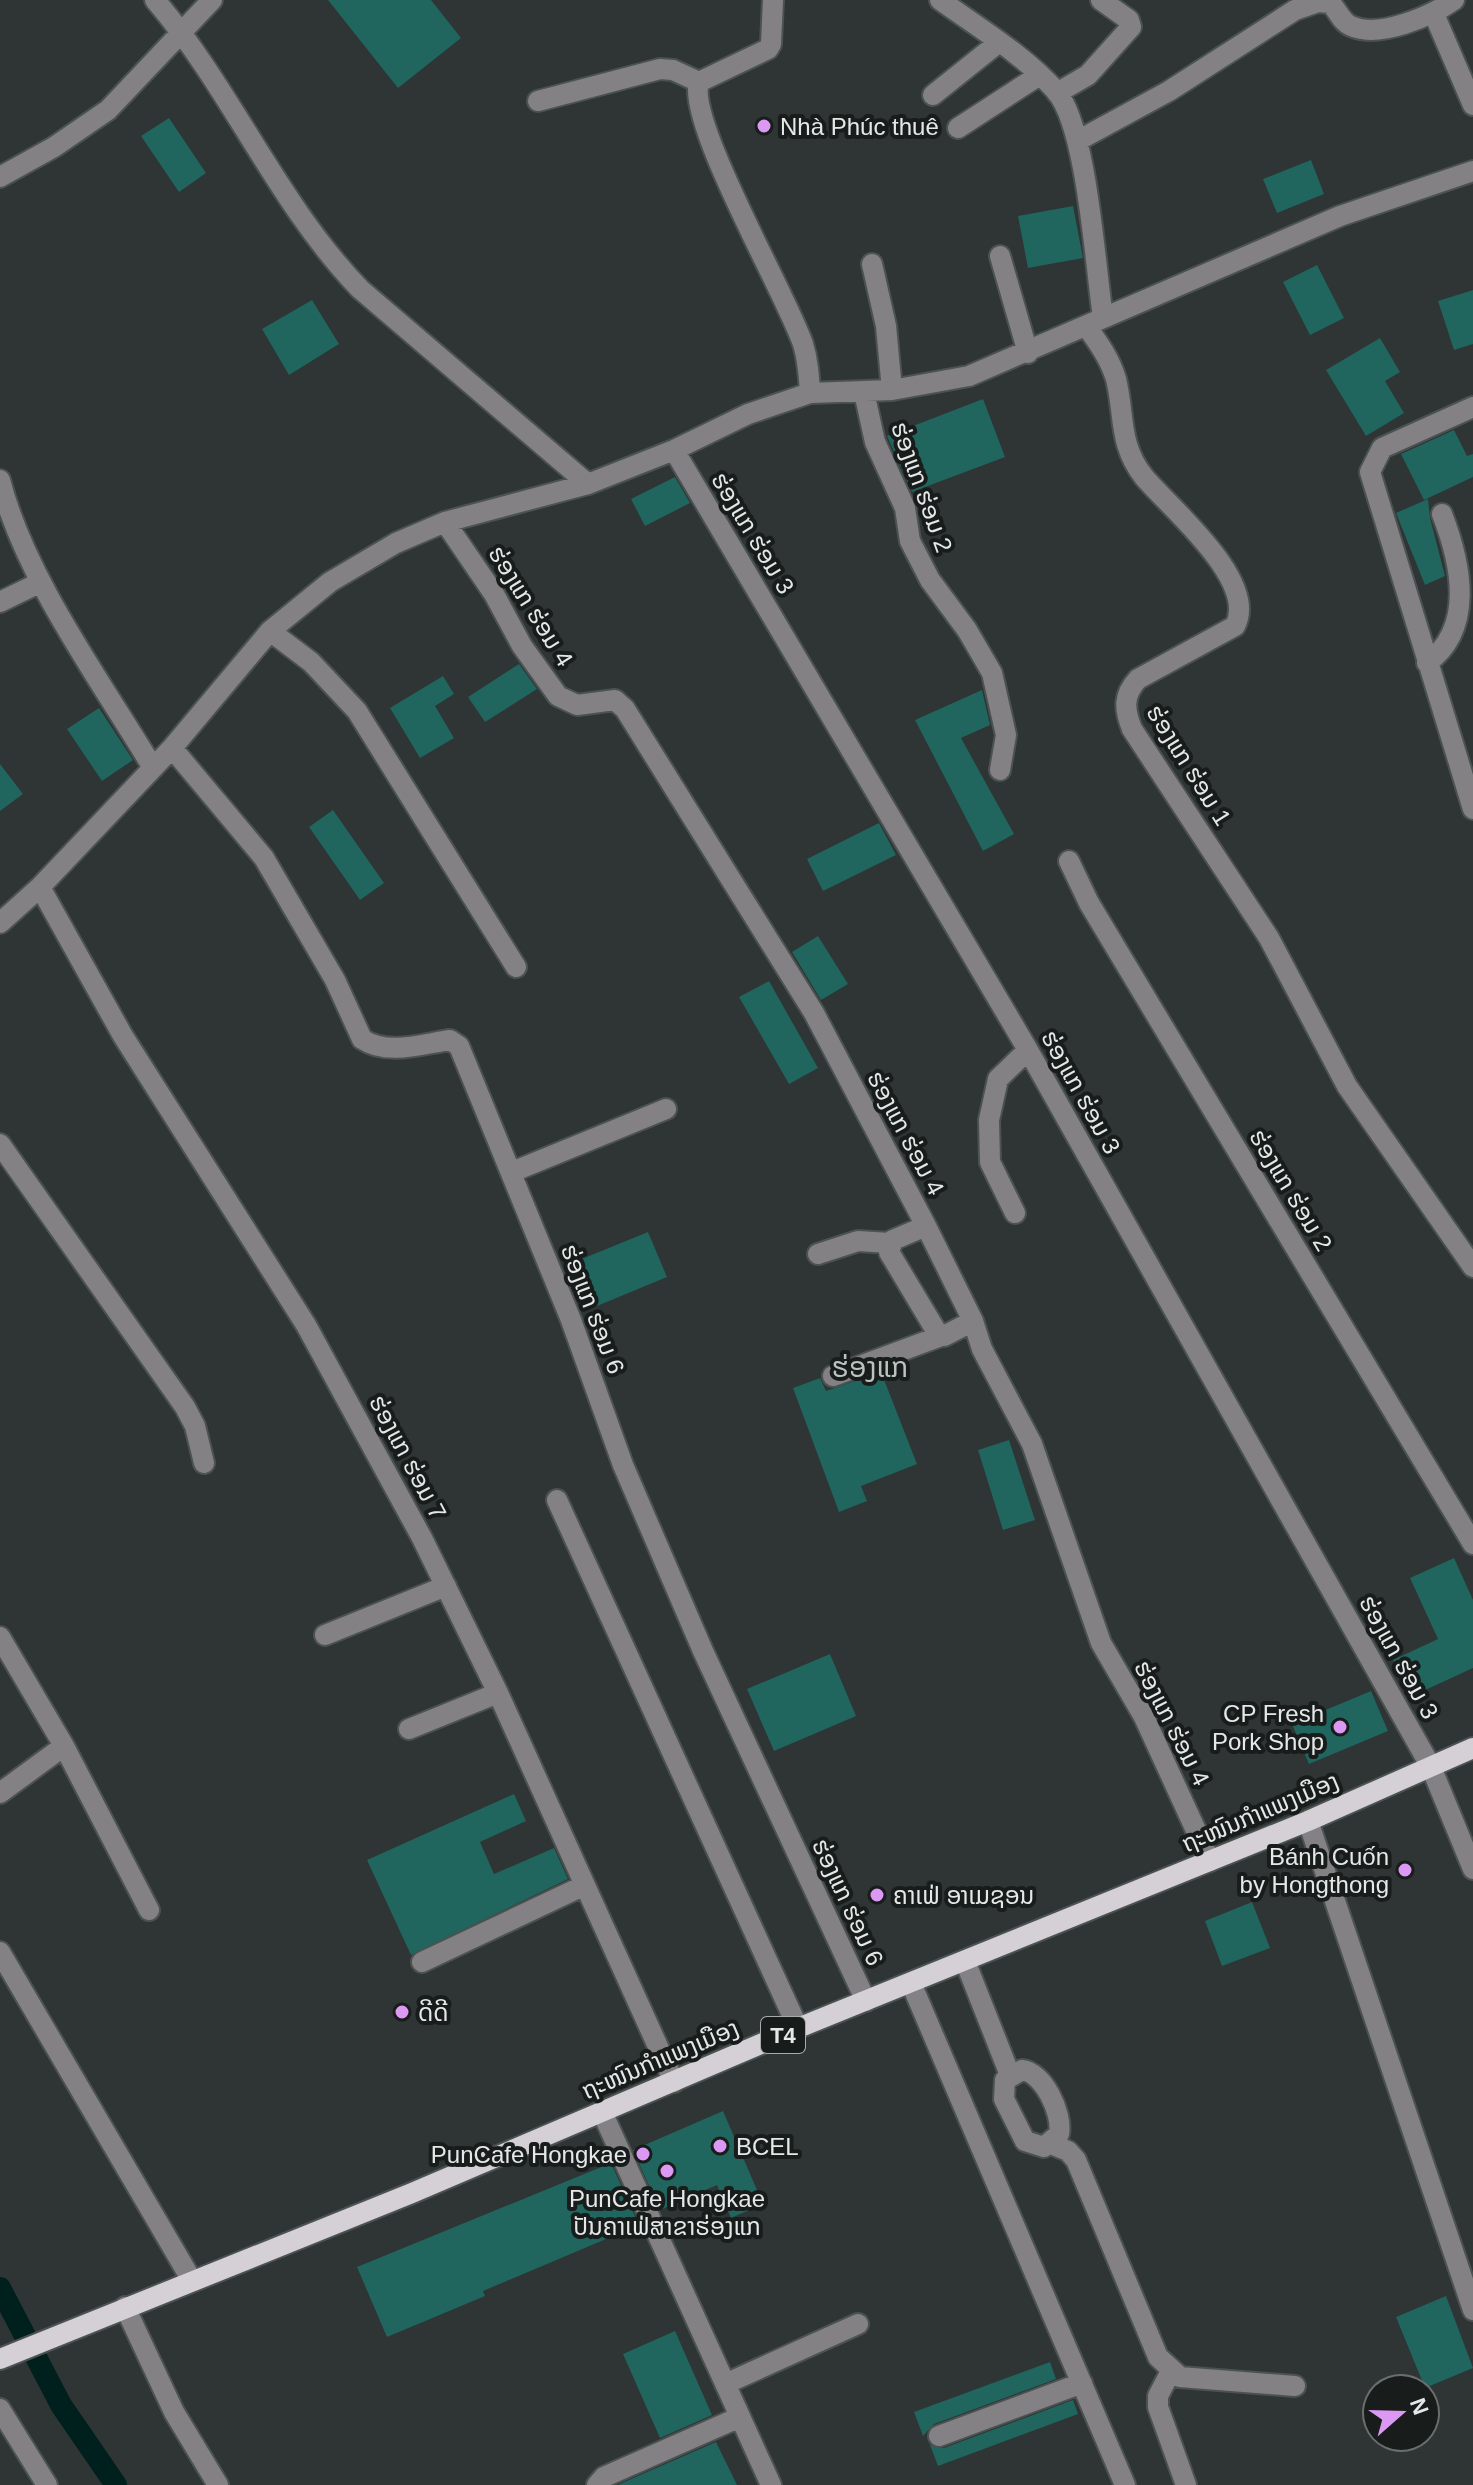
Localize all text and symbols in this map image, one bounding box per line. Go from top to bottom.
place label: Nhà Phúc thuê [780,113,939,140]
marker: Nhà Phúc thuê [755,117,773,135]
street label: ຮ່ອງແກ ຮ່ອມ 2 [886,418,958,556]
street label: ຮ່ອງແກ ຮ່ອມ 3 [706,467,800,599]
street label: ຮ່ອງແກ ຮ່ອມ 4 [483,541,579,671]
street label: ຮ່ອງແກ ຮ່ອມ 1 [1141,700,1237,830]
street label: ຮ່ອງແກ ຮ່ອມ 3 [1036,1026,1126,1158]
street label: ຮ່ອງແກ ຮ່ອມ 4 [862,1066,950,1200]
street label: ຮ່ອງແກ ຮ່ອມ 2 [1244,1124,1338,1256]
street label: ຮ່ອງແກ ຮ່ອມ 6 [556,1240,630,1378]
district label: ຮ່ອງແກ [832,1352,908,1383]
street label: ຮ່ອງແກ ຮ່ອມ 7 [364,1390,452,1524]
street label: ຮ່ອງແກ ຮ່ອມ 3 [1354,1591,1444,1723]
street label: ຮ່ອງແກ ຮ່ອມ 4 [1129,1656,1215,1790]
place label: CP Fresh Pork Shop [1212,1700,1324,1755]
marker: CP Fresh Pork Shop [1331,1718,1349,1736]
street label: ຖະໜົນກຳແພງເມືອງ [1177,1767,1343,1857]
street label: ຮ່ອງແກ ຮ່ອມ 6 [807,1834,889,1970]
place label: Bánh Cuốn by Hongthong [1240,1843,1389,1898]
marker: Bánh Cuốn by Hongthong [1396,1861,1414,1879]
place label: ຄາເຟ່ ອາເມຊອນ [893,1882,1034,1909]
marker: ຄາເຟ່ ອາເມຊອນ [868,1886,886,1904]
place label: ດີດີ [418,1999,449,2026]
marker: ດີດີ [393,2003,411,2021]
street label: ຖະໜົນກຳແພງເມືອງ [577,2014,743,2104]
road number: T4 [761,2017,805,2053]
place label: BCEL [736,2133,799,2160]
marker: BCEL [711,2137,729,2155]
place label: PunCafe Hongkae [431,2141,627,2168]
marker: PunCafe Hongkae [634,2145,652,2163]
marker: PunCafe Hongkae ປັນຄາເຟ່ສາຂາຮ່ອງແກ [658,2162,676,2180]
place label: PunCafe Hongkae ປັນຄາເຟ່ສາຂາຮ່ອງແກ [569,2185,765,2240]
north arrow [1361,2373,1441,2453]
text: N [1405,2395,1434,2418]

